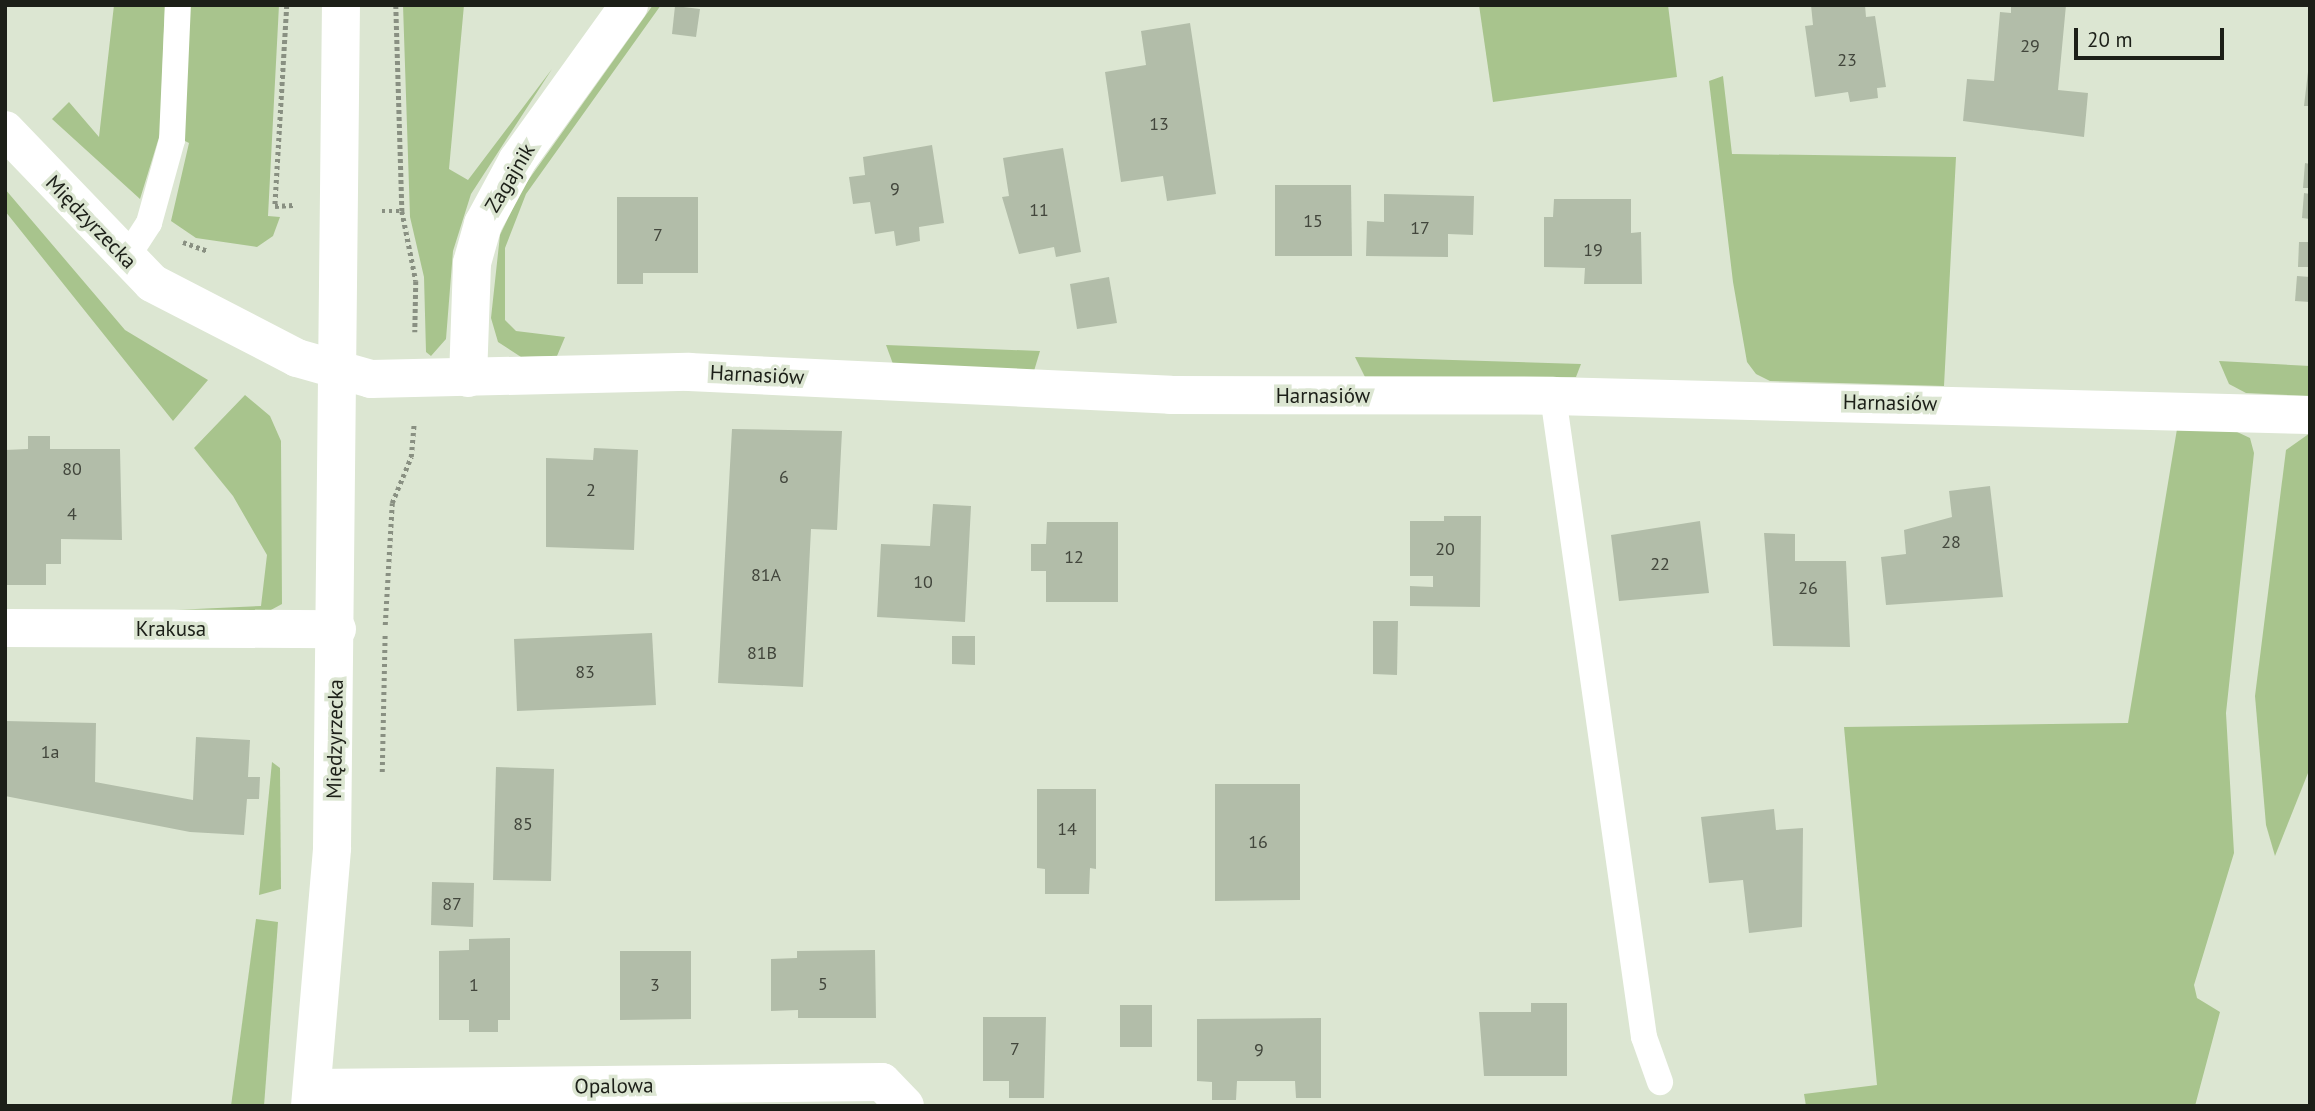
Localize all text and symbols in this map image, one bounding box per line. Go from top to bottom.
scale bar [2077,14,2228,58]
text: 20 m [2087,26,2133,53]
house number: 29 [2020,35,2040,57]
house number: 23 [1837,49,1857,71]
house number: 13 [1149,113,1169,135]
street label: Zagajnik [480,139,540,217]
street label: Międzyrzecka [40,170,142,274]
house number: 9 [890,178,900,200]
house number: 11 [1029,199,1049,221]
house number: 15 [1303,210,1323,232]
house number: 17 [1410,217,1430,239]
house number: 7 [653,224,663,246]
house number: 19 [1583,239,1603,261]
street label: Harnasiów [709,360,805,390]
street label: Harnasiów [1276,383,1370,409]
street label: Harnasiów [1843,390,1937,416]
house number: 80 [62,458,82,480]
house number: 6 [779,466,789,488]
house number: 2 [586,479,596,501]
house number: 4 [67,503,77,525]
house number: 28 [1941,531,1961,553]
house number: 20 [1435,538,1455,560]
house number: 12 [1064,546,1084,568]
house number: 22 [1650,553,1670,575]
house number: 81A [751,564,781,586]
house number: 10 [913,571,933,593]
house number: 26 [1798,577,1818,599]
street label: Krakusa [136,616,206,642]
house number: 81B [747,642,777,664]
house number: 83 [575,661,595,683]
street label: Międzyrzecka [321,679,349,799]
house number: 1a [41,741,59,763]
house number: 85 [513,813,533,835]
house number: 14 [1057,818,1077,840]
house number: 16 [1248,831,1268,853]
house number: 87 [442,893,462,915]
house number: 5 [818,973,828,995]
house number: 1 [469,974,479,996]
house number: 3 [650,974,660,996]
house number: 7 [1010,1038,1020,1060]
house number: 9 [1254,1039,1264,1061]
street label: Opalowa [574,1073,654,1099]

